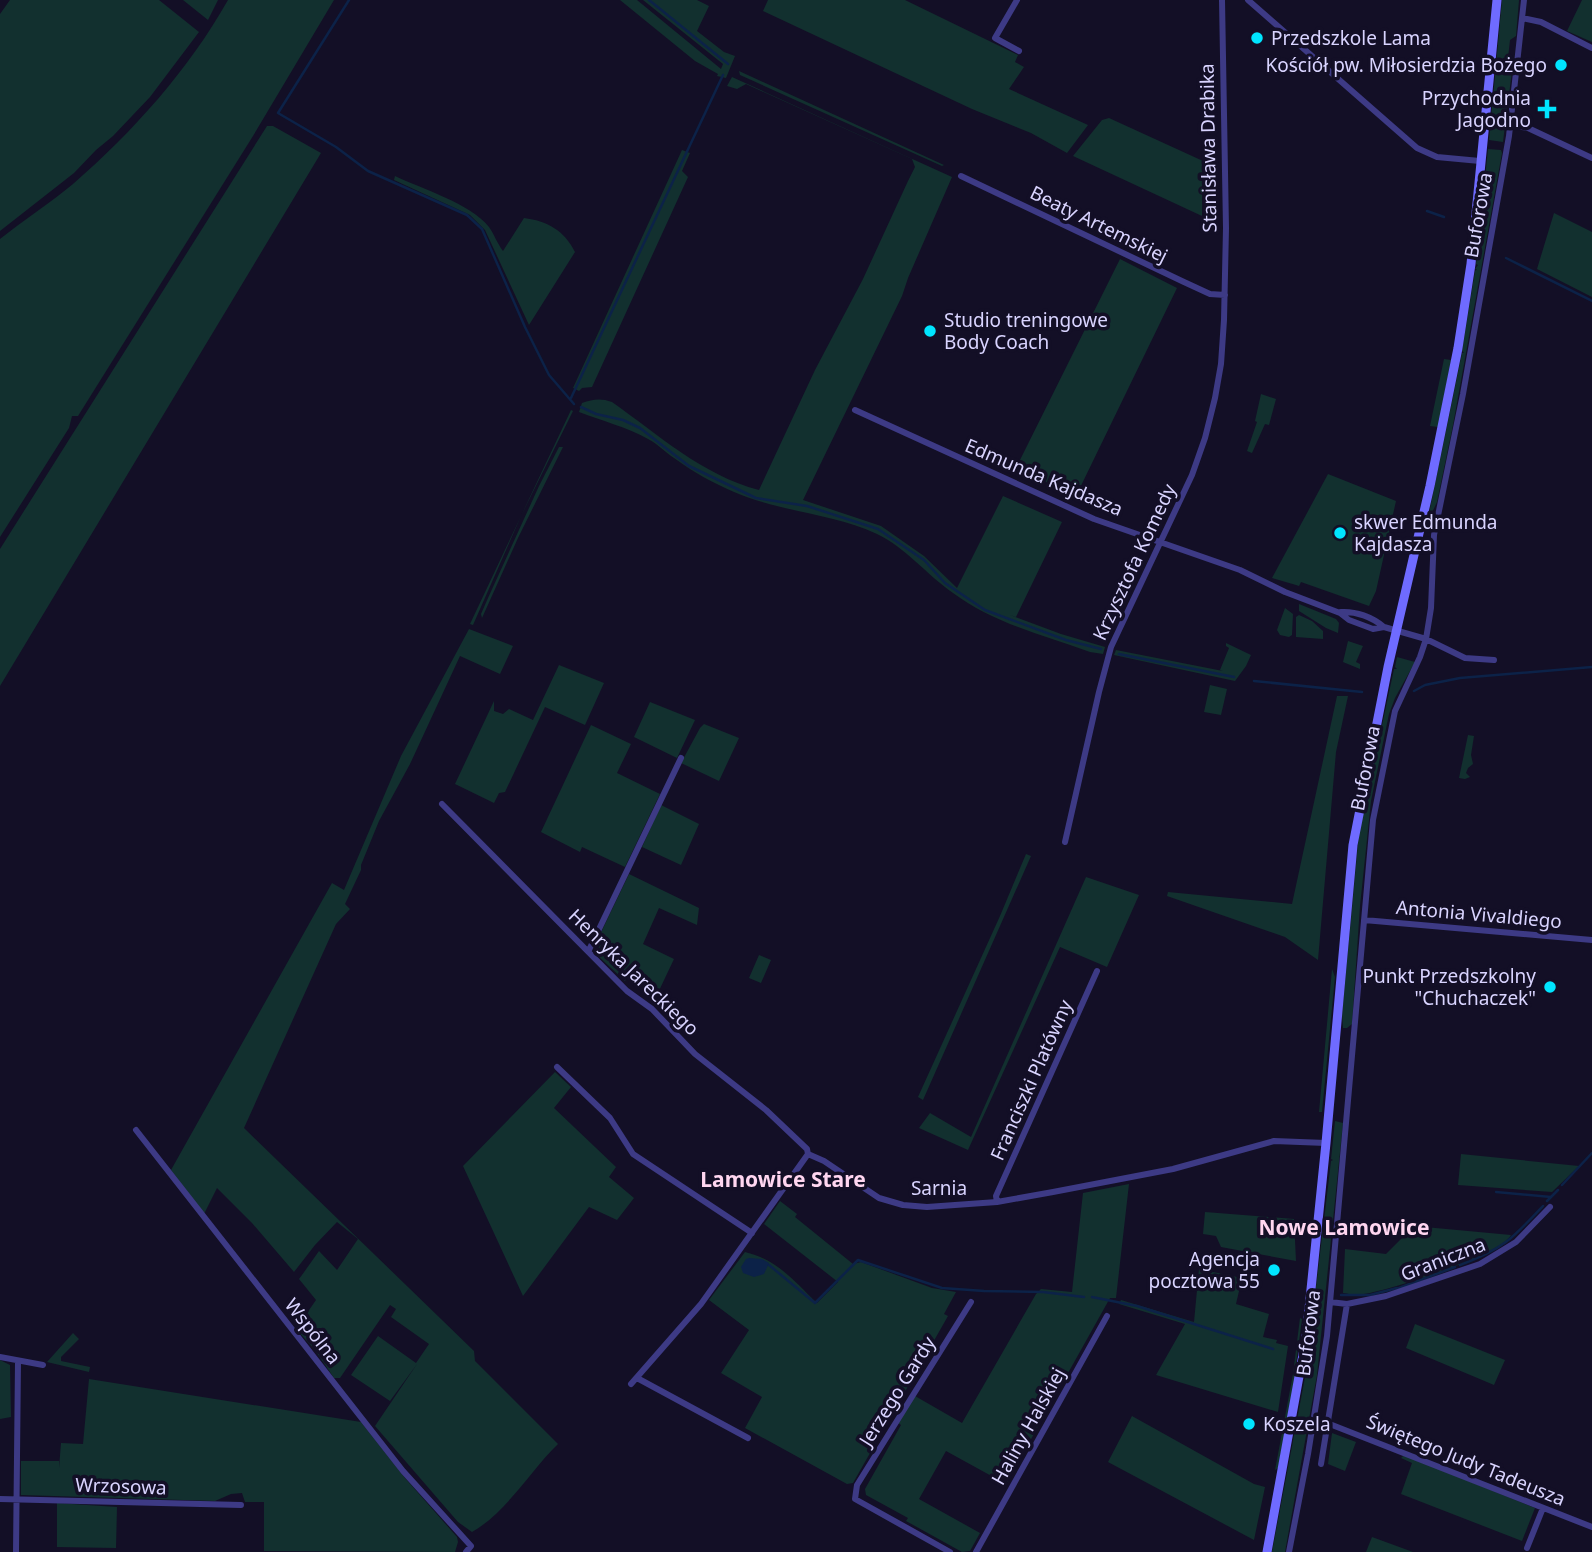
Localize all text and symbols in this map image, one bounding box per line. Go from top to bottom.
place label: Przedszkole Lama [1271,25,1431,51]
marker: Przedszkole Lama [1249,30,1265,46]
place label: Kościół pw. Miłosierdzia Bożego [1265,52,1547,78]
marker: Kościół pw. Miłosierdzia Bożego [1553,57,1569,73]
street label: Stanisława Drabika [1194,63,1222,233]
place label: Przychodnia Jagodno [1422,85,1531,133]
marker: Przychodnia Jagodno [1537,99,1557,119]
street label: Buforowa [1458,170,1498,260]
street label: Beaty Artemskiej [1026,179,1172,269]
place label: Studio treningowe Body Coach [944,307,1108,355]
marker: Studio treningowe Body Coach [922,323,938,339]
street label: Edmunda Kajdasza [961,432,1127,522]
street label: Krzysztofa Komedy [1086,479,1182,644]
place label: skwer Edmunda Kajdasza [1354,509,1498,557]
marker: skwer Edmunda Kajdasza [1332,525,1348,541]
street label: Buforowa [1344,723,1386,813]
street label: Antonia Vivaldiego [1395,894,1563,934]
street label: Henryka Jareckiego [563,903,705,1041]
place label: Punkt Przedszkolny "Chuchaczek" [1362,963,1536,1011]
marker: Punkt Przedszkolny "Chuchaczek" [1542,979,1558,995]
street label: Franciszki Platówny [984,995,1078,1164]
district label: Lamowice Stare [700,1165,866,1193]
street label: Sarnia [911,1175,967,1201]
district label: Nowe Lamowice [1259,1213,1429,1241]
street label: Graniczna [1397,1231,1489,1287]
place label: Agencja pocztowa 55 [1149,1246,1260,1294]
marker: Agencja pocztowa 55 [1266,1262,1282,1278]
street label: Buforowa [1290,1289,1326,1377]
street label: Wspólna [279,1293,347,1369]
street label: Jerzego Gardy [852,1331,941,1453]
street label: Haliny Halskiej [985,1363,1071,1489]
street label: Świętego Judy Tadeusza [1363,1408,1569,1512]
place label: Koszela [1263,1411,1331,1437]
marker: Koszela [1241,1416,1257,1432]
street label: Wrzosowa [75,1471,167,1501]

